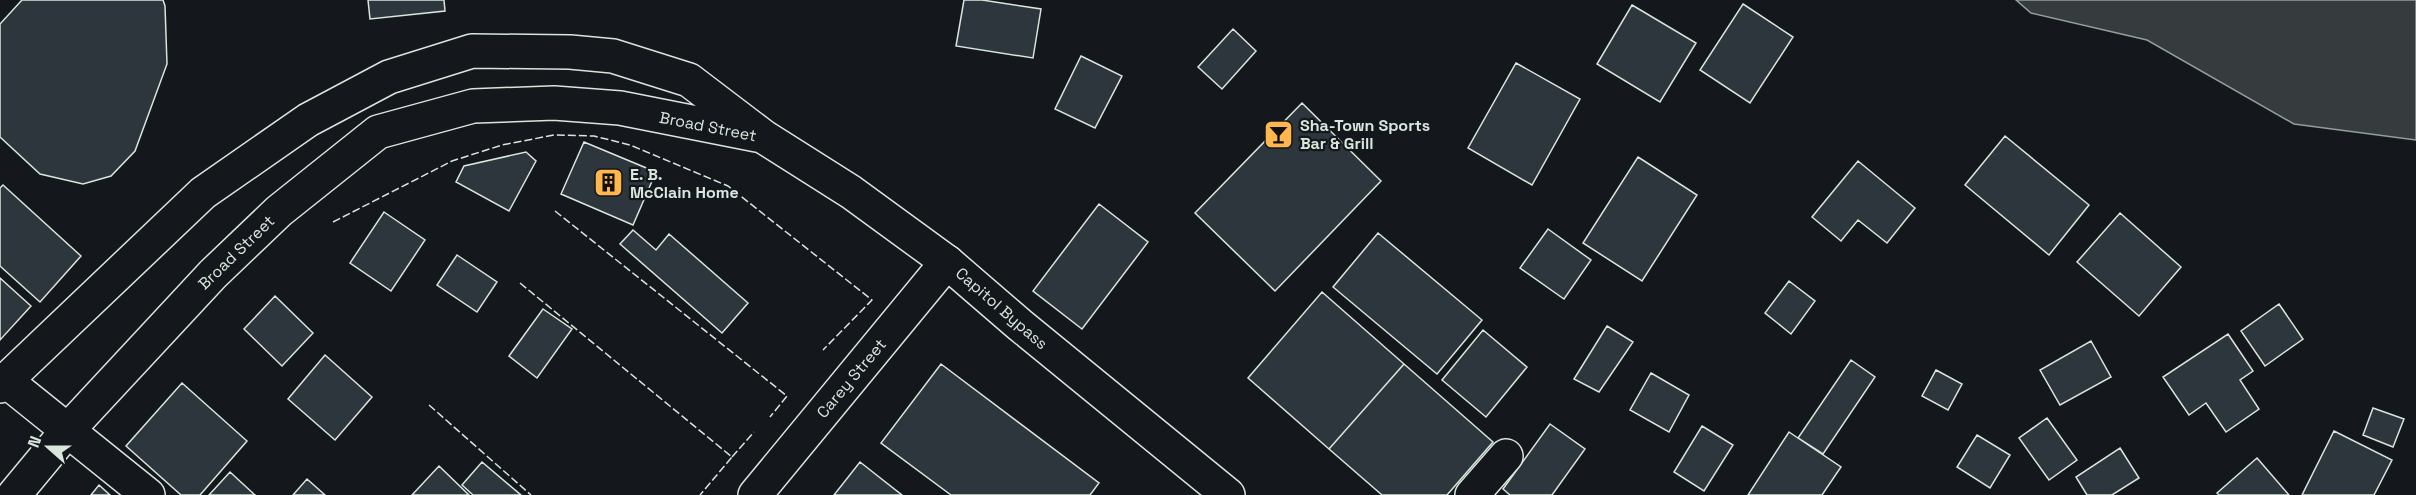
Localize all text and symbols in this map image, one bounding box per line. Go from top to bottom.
street label: Broad Street [658,107,758,146]
place label: Sha-Town Sports Bar & Grill [1300,115,1430,154]
bar icon: Sha-Town Sports Bar & Grill [1263,118,1295,150]
place label: E. B. McClain Home [630,164,739,203]
building icon: E. B. McClain Home [593,167,625,199]
street label: Broad Street [194,211,279,294]
street label: Capitol Bypass [951,263,1052,354]
street label: Carey Street [812,334,891,422]
north arrow [18,417,78,477]
text: N [23,433,46,451]

